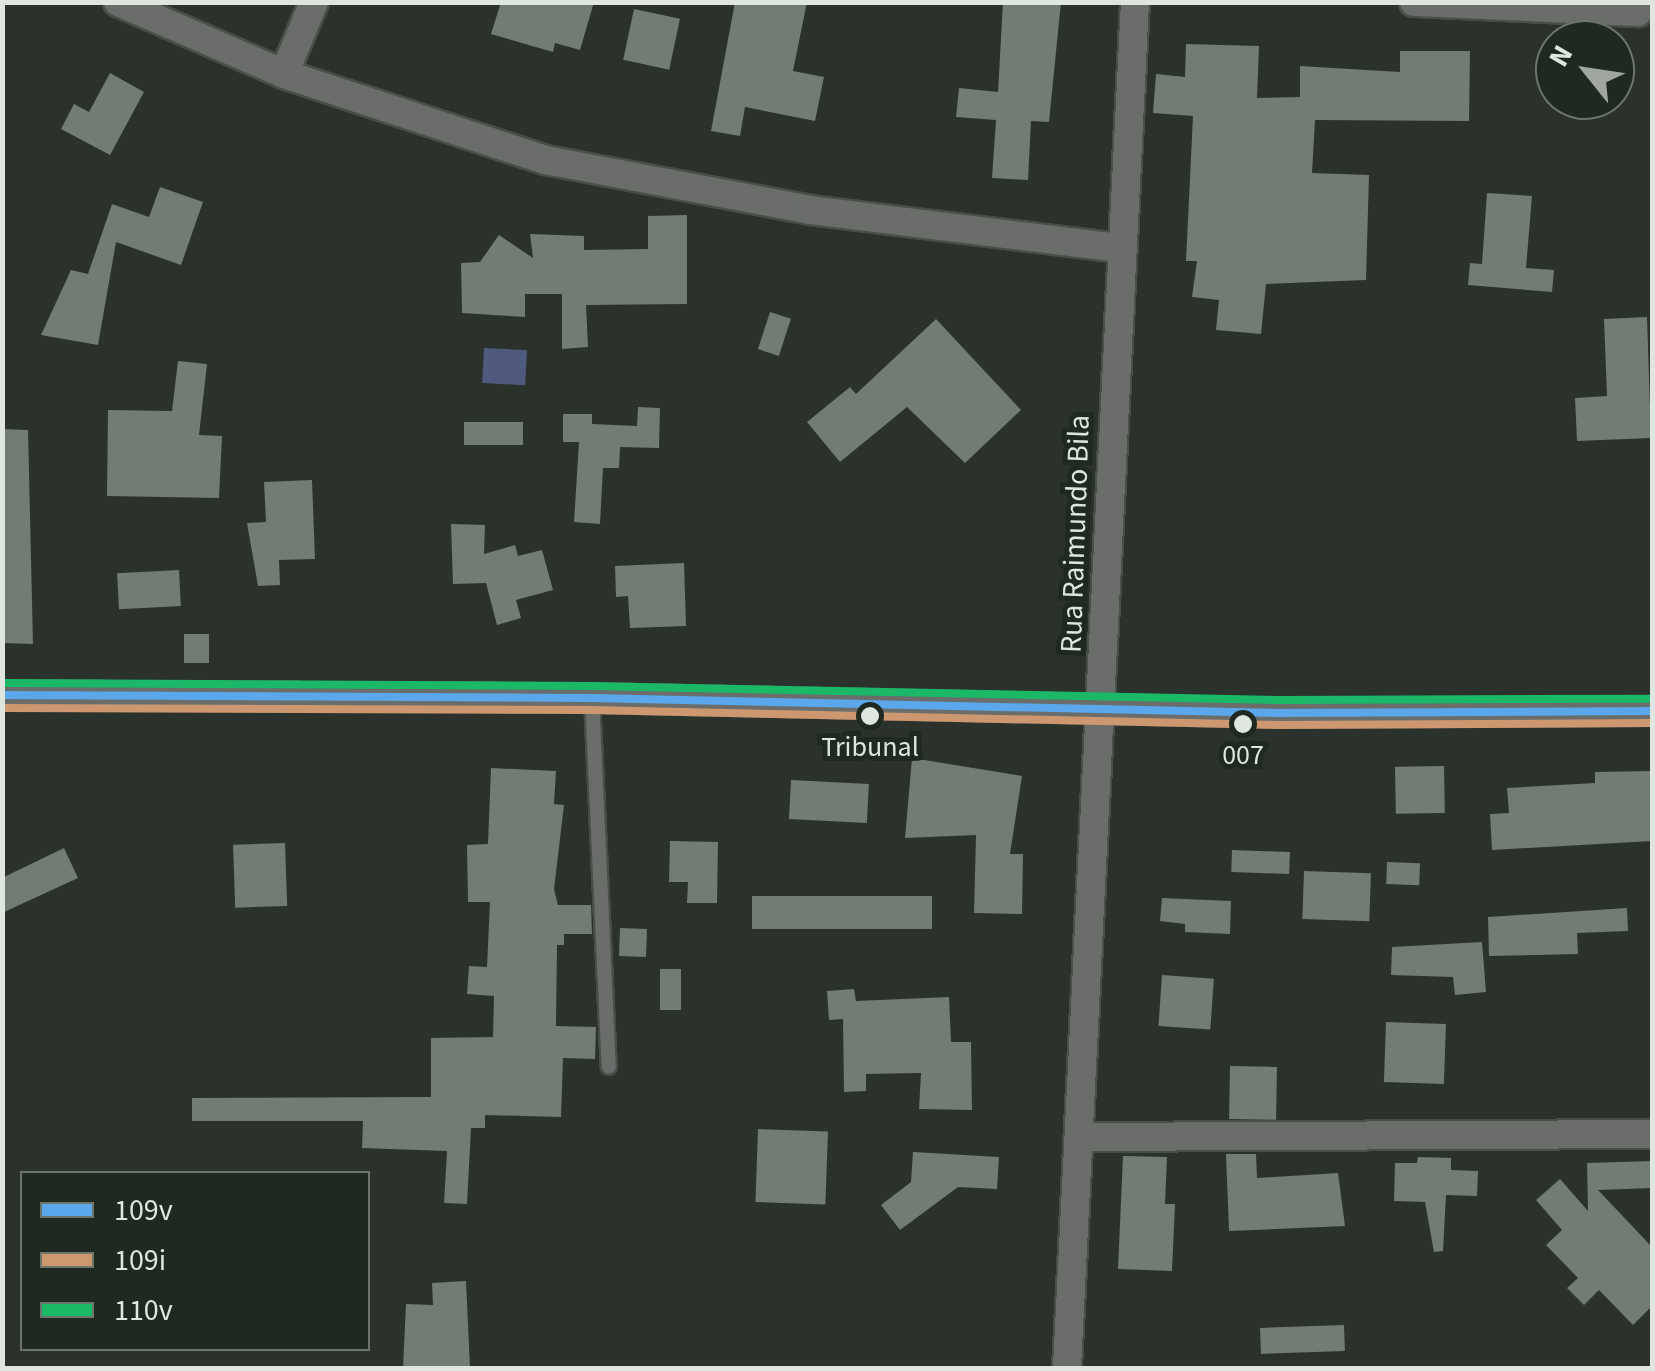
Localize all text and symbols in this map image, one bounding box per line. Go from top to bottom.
north arrow [1535,20,1635,120]
text: N [1539,38,1583,74]
street label: Rua Raimundo Bila [1054,414,1098,654]
marker: Tribunal [860,706,880,726]
marker: 007 [1233,714,1253,734]
place label: Tribunal [821,730,919,764]
place label: 007 [1222,738,1264,772]
legend [20,1171,370,1351]
text: 109v [114,1189,173,1232]
text: 109i [114,1239,166,1282]
text: 110v [114,1289,173,1332]

